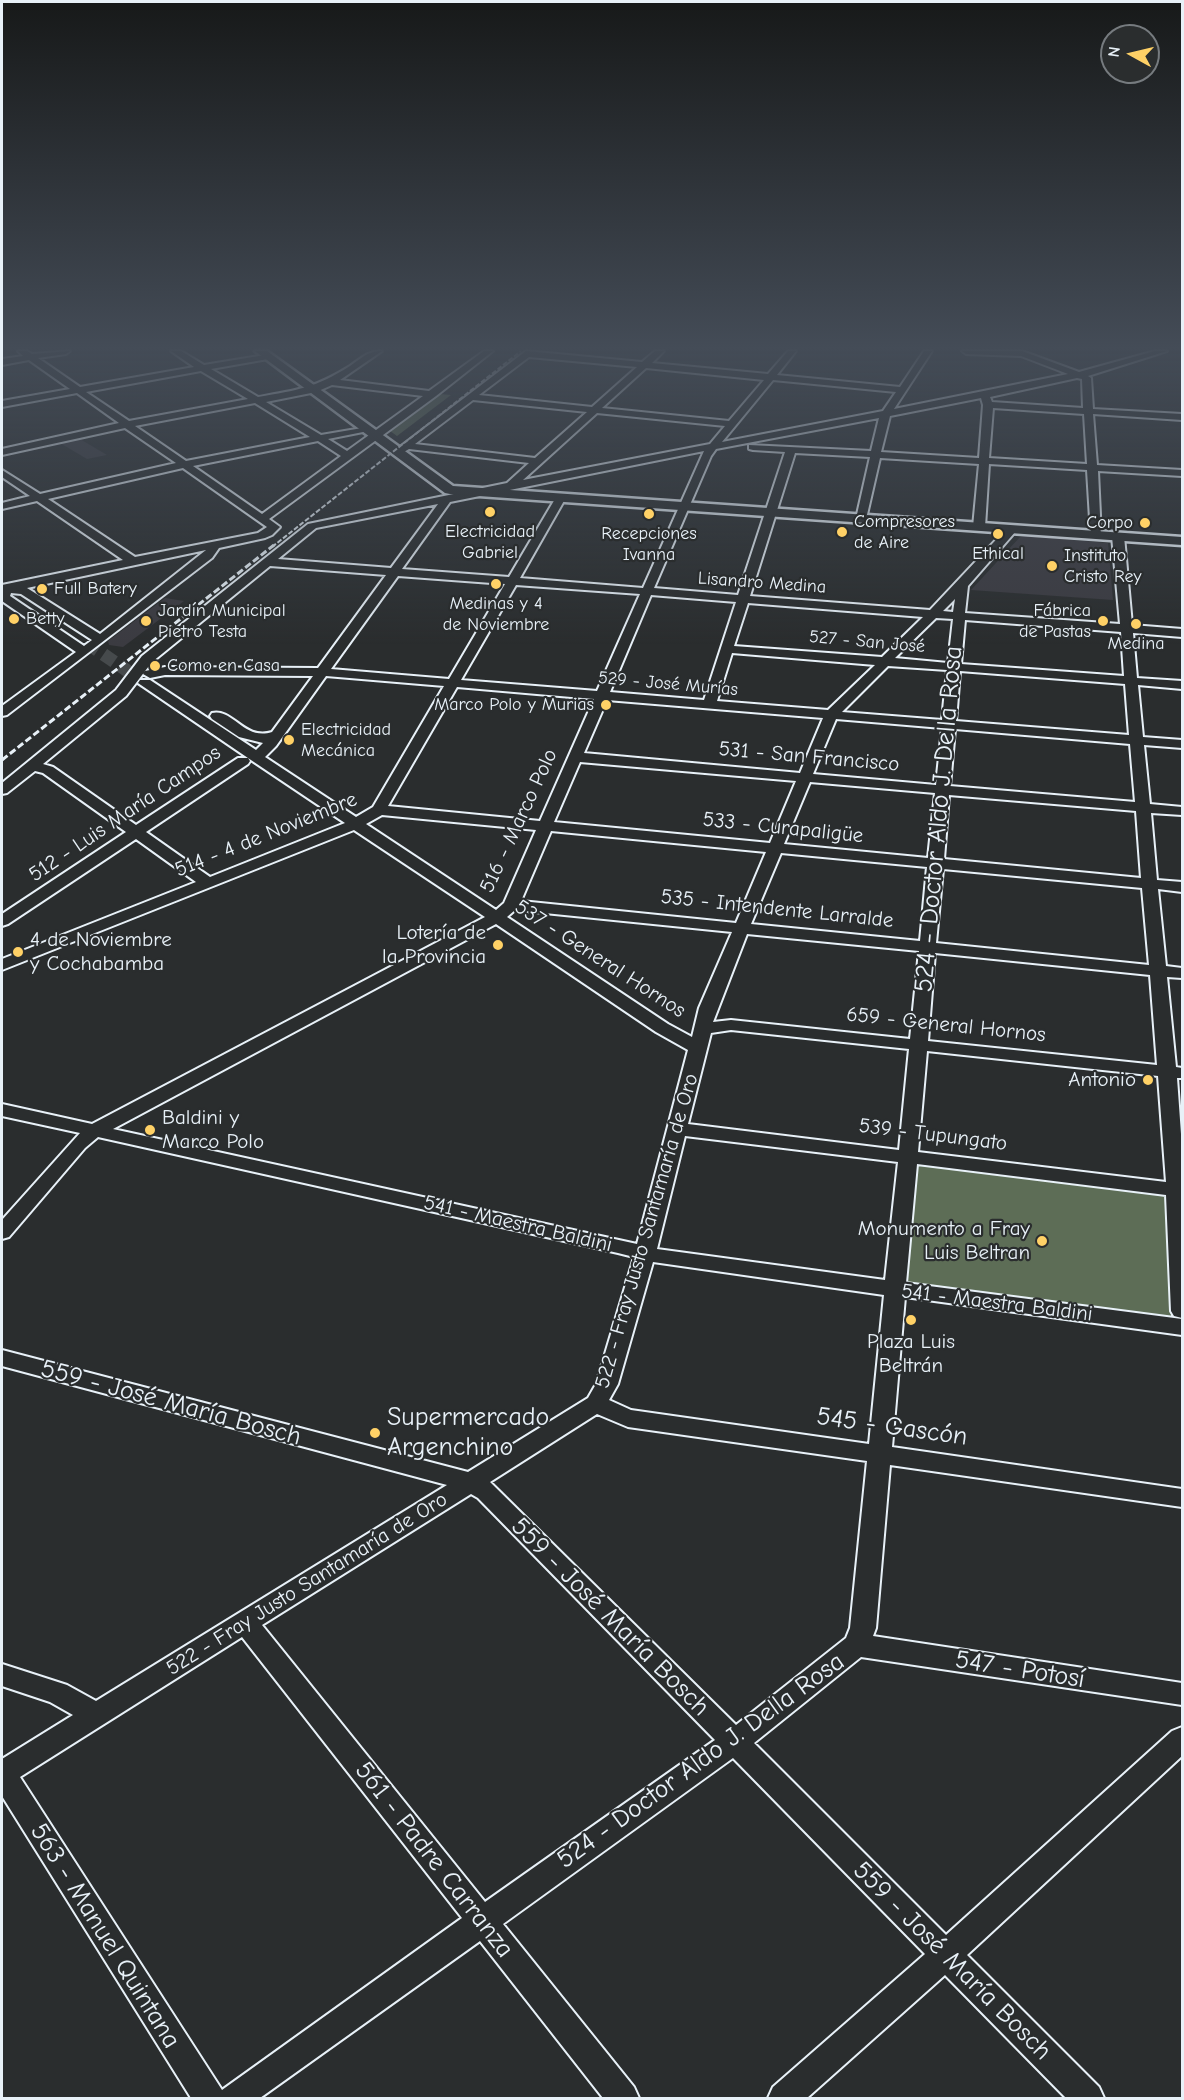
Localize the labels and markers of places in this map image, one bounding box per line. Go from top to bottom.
marker: Electricidad Gabriel [483,505,497,519]
marker: Recepciones Ivanna [642,507,656,521]
place label: Compresores de Aire [854,511,955,554]
place label: Corpo [1086,512,1133,534]
marker: Corpo [1138,516,1152,530]
place label: Electricidad Gabriel [445,521,535,564]
place label: Recepciones Ivanna [601,523,697,566]
marker: Compresores de Aire [835,525,849,539]
marker: Ethical [991,527,1005,541]
place label: Ethical [972,543,1024,565]
place label: Instituto Cristo Rey [1064,545,1142,588]
marker: Instituto Cristo Rey [1045,559,1059,573]
marker: Medinas y 4 de Noviembre [489,577,503,591]
place label: Full Batery [54,578,137,600]
marker: Full Batery [35,582,49,596]
place label: Medinas y 4 de Noviembre [443,593,549,636]
place label: Jardín Municipal Pietro Testa [158,600,286,642]
place label: Fábrica de Pastas [1019,600,1091,642]
place label: Betty [26,608,65,630]
marker: Betty [7,612,21,626]
marker: Jardín Municipal Pietro Testa [139,614,153,628]
marker: Fábrica de Pastas [1096,614,1110,628]
marker: Medina [1129,617,1143,631]
place label: Medina [1108,633,1164,655]
place label: Como en Casa [167,655,280,677]
marker: Como en Casa [148,659,162,673]
place label: Marco Polo y Murias [434,694,594,716]
marker: Marco Polo y Murias [599,698,613,712]
place label: Electricidad Mecánica [301,719,391,762]
marker: Electricidad Mecánica [282,733,296,747]
place label: Lotería de la Provincia [382,920,486,970]
place label: 4 de Noviembre y Cochabamba [30,927,172,977]
marker: Lotería de la Provincia [491,938,505,952]
marker: 4 de Noviembre y Cochabamba [11,945,25,959]
place label: Antonio [1068,1067,1136,1093]
marker: Antonio [1141,1073,1155,1087]
place label: Baldini y Marco Polo [162,1105,264,1155]
marker: Baldini y Marco Polo [143,1123,157,1137]
place label: Monumento a Fray Luis Beltran [858,1216,1030,1266]
marker: Monumento a Fray Luis Beltran [1035,1234,1049,1248]
marker: Plaza Luis Beltrán [904,1313,918,1327]
place label: Plaza Luis Beltrán [867,1329,955,1379]
place label: Supermercado Argenchino [387,1402,549,1464]
marker: Supermercado Argenchino [368,1426,382,1440]

